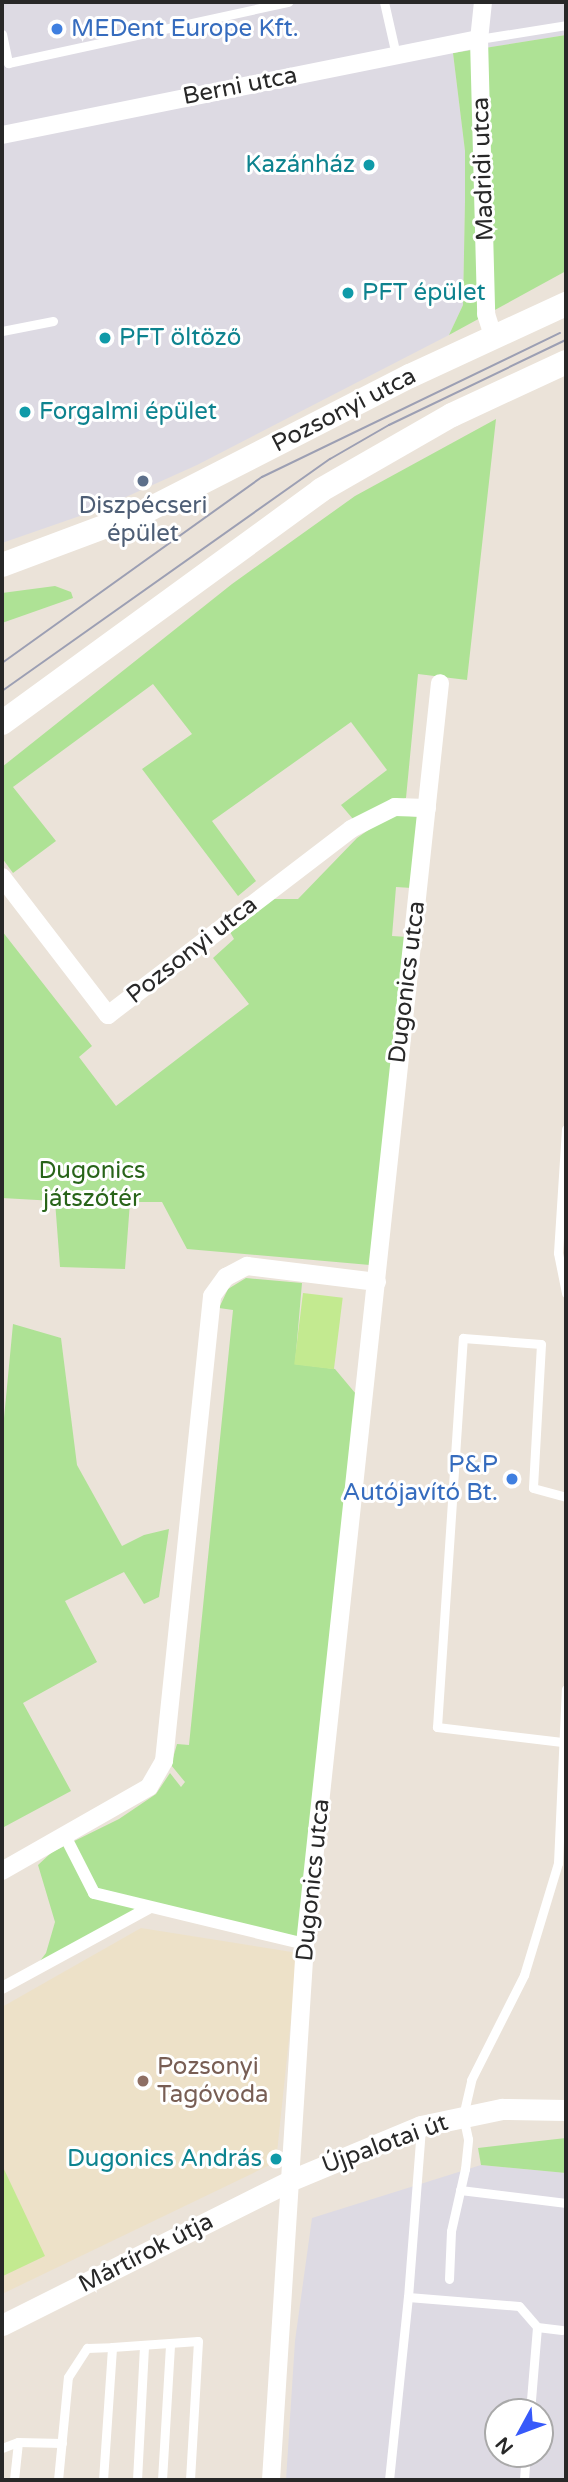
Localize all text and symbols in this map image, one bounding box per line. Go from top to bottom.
place label: MEDent Europe Kft. [71,15,299,43]
marker: MEDent Europe Kft. [49,21,65,37]
street label: Berni utca [180,61,300,111]
street label: Madridi utca [466,96,500,242]
place label: Kazánház [245,151,355,179]
marker: Kazánház [361,157,377,173]
place label: PFT épület [362,279,486,307]
marker: PFT épület [340,285,356,301]
place label: PFT öltöző [119,324,241,352]
marker: PFT öltöző [97,330,113,346]
street label: Pozsonyi utca [267,361,421,459]
place label: Forgalmi épület [39,398,217,426]
marker: Forgalmi épület [17,404,33,420]
marker: Diszpécseri épület [135,473,151,489]
place label: Diszpécseri épület [78,492,208,548]
street label: Pozsonyi utca [121,890,263,1010]
street label: Dugonics utca [383,899,431,1065]
park label: Dugonics játszótér [38,1157,146,1213]
place label: P&P Autójavító Bt. [343,1451,498,1507]
marker: P&P Autójavító Bt. [504,1471,520,1487]
street label: Dugonics utca [290,1797,336,1963]
place label: Pozsonyi Tagóvoda [157,2053,269,2109]
marker: Pozsonyi Tagóvoda [135,2073,151,2089]
street label: Újpalotai út [318,2108,452,2180]
place label: Dugonics András [67,2145,262,2173]
marker: Dugonics András [268,2151,284,2167]
street label: Mártírok útja [74,2207,218,2299]
north arrow [484,2398,554,2468]
text: N [491,2432,518,2458]

